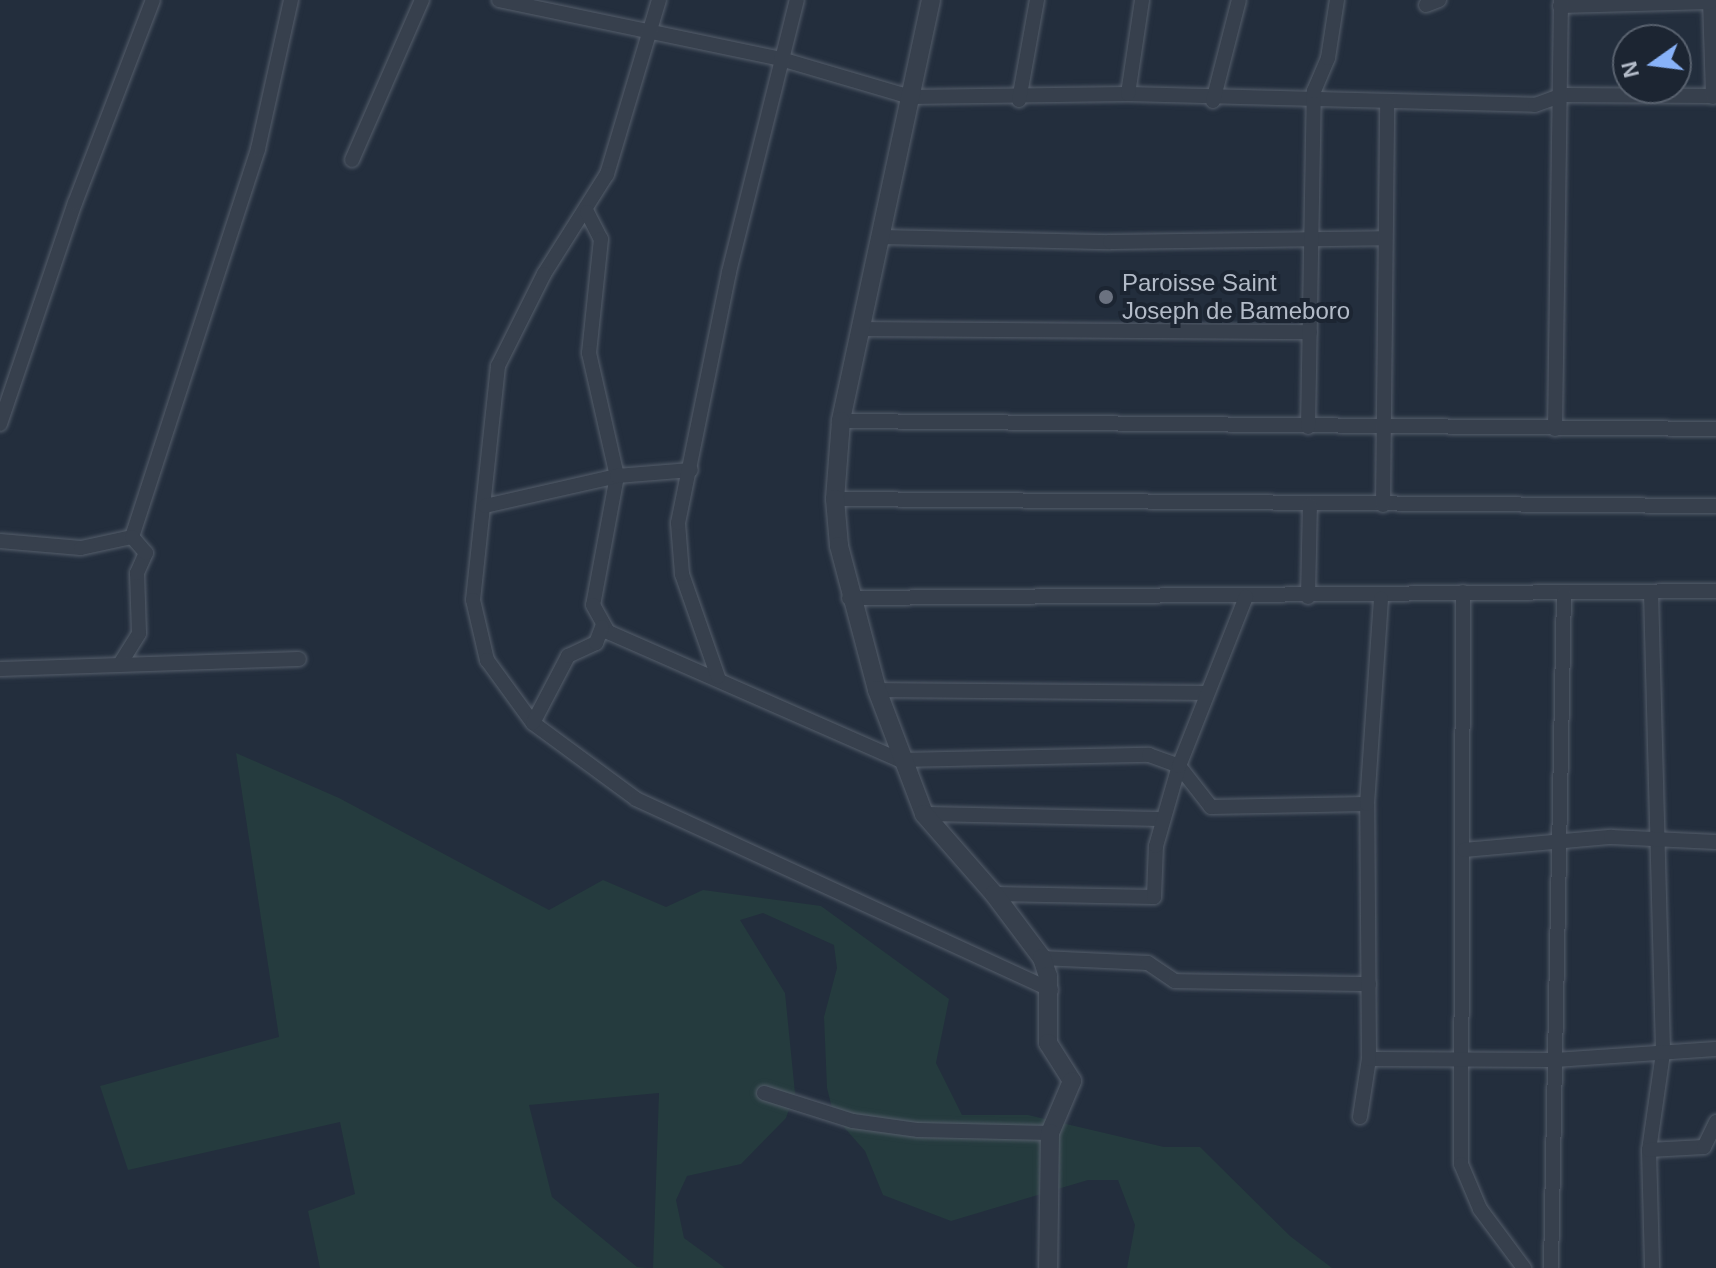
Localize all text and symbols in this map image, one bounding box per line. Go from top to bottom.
north arrow [1612,24,1692,104]
text: N [1616,59,1644,80]
place label: Paroisse Saint Joseph de Bameboro [1122,269,1350,325]
marker: Paroisse Saint Joseph de Bameboro [1097,288,1115,306]

